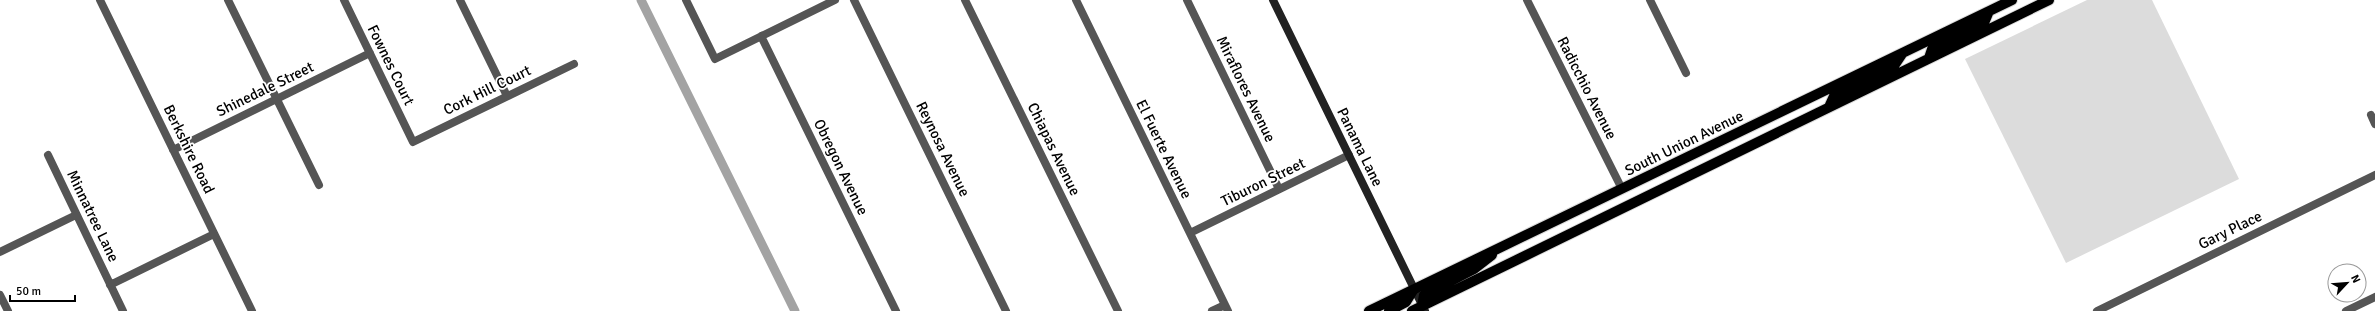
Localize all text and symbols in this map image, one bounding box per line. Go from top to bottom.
street label: Fownes Court [364,22,418,108]
street label: Miraflores Avenue [1213,33,1279,145]
street label: Radicchio Avenue [1553,34,1621,142]
street label: Shinedale Street [213,58,317,120]
street label: Cork Hill Court [440,61,534,119]
street label: El Fuerte Avenue [1132,97,1196,201]
street label: Reynosa Avenue [912,99,974,199]
street label: Chiapas Avenue [1024,100,1084,198]
street label: Berkshire Road [160,102,218,196]
street label: Panama Lane [1333,105,1387,189]
street label: South Union Avenue [1622,107,1746,179]
street label: Obregon Avenue [810,116,872,218]
street label: Tiburon Street [1218,154,1308,210]
street label: Minnatree Lane [63,167,123,265]
street label: Gary Place [2195,207,2265,253]
north arrow [2327,263,2367,303]
text: N [2348,273,2363,285]
scale bar [10,277,75,303]
text: 50 m [16,284,41,299]

